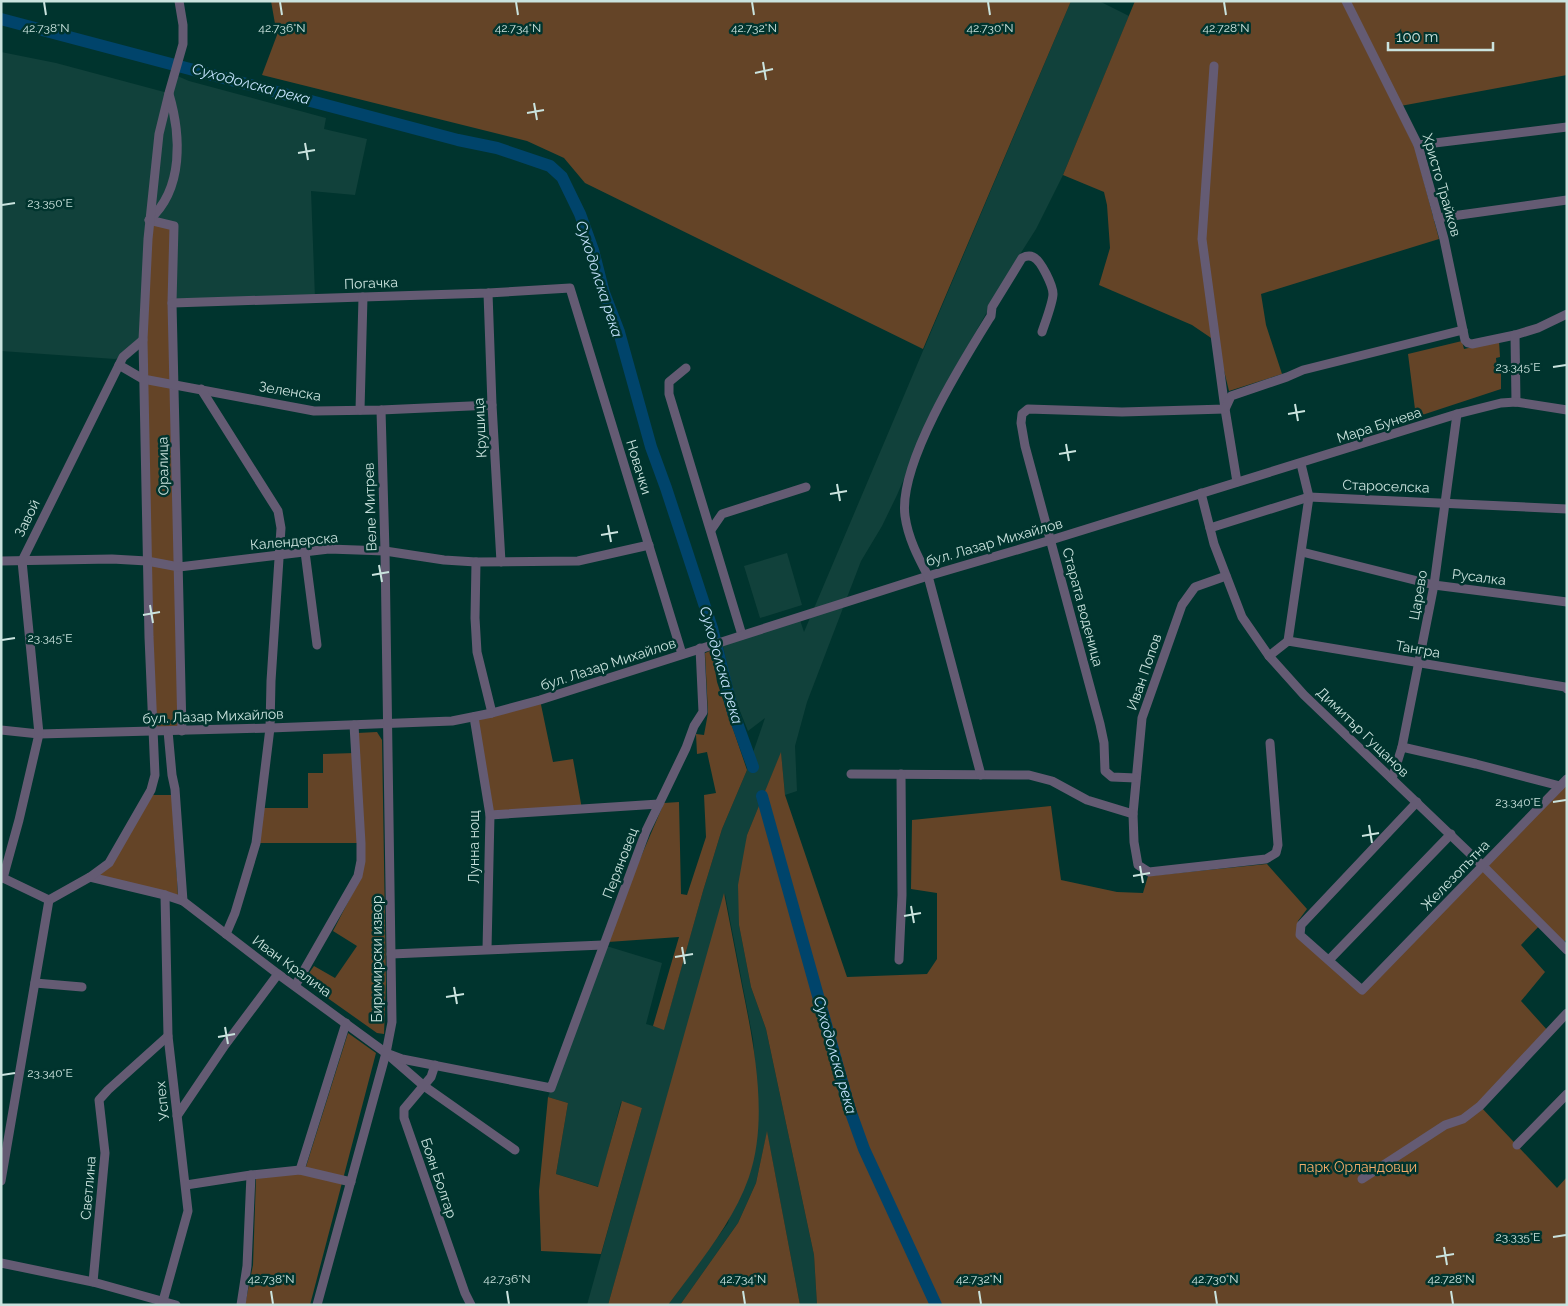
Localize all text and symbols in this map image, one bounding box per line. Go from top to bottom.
scale bar [1388,20,1493,52]
text: 42.738°N [22,21,70,35]
text: 42.736°N [258,21,306,35]
text: 42.734°N [495,21,541,35]
text: 42.732°N [731,21,777,35]
text: 42.730°N [966,21,1014,35]
text: 42.728°N [1202,21,1250,35]
text: 100 m [1396,28,1438,46]
water label: Суходолска река [190,60,312,108]
street label: Христо Трайков [1420,132,1464,238]
text: 23.350°E [27,196,73,210]
water label: Суходолска река [572,218,626,340]
street label: Погачка [344,274,398,292]
text: 23.345°E [1496,360,1540,374]
street label: Зеленска [258,378,322,404]
street label: Крушица [470,398,490,458]
street label: Мара Бунева [1335,404,1423,446]
street label: Оралица [154,436,172,496]
street label: Новачки [623,438,655,496]
street label: Веле Митрев [360,462,380,552]
street label: Староселска [1342,476,1430,496]
street label: Завой [11,497,43,539]
street label: бул. Лазар Михайлов [924,515,1064,569]
street label: Календерска [249,529,339,553]
street label: Старата воденица [1059,546,1107,668]
street label: Русалка [1451,566,1507,588]
street label: Царево [1406,569,1430,621]
water label: Суходолска река [696,604,746,726]
text: 23.345°E [28,631,72,645]
street label: Иван Попов [1123,632,1165,712]
street label: бул. Лазар Михайлов [538,635,678,693]
street label: Тангра [1395,637,1441,661]
street label: Димитър Гущанов [1314,684,1412,780]
street label: бул. Лазар Михайлов [142,706,284,726]
text: 23.340°E [1495,795,1541,809]
street label: Лунна нощ [466,810,482,884]
street label: Перяновец [599,825,641,901]
street label: Железопътна [1418,837,1492,913]
street label: Биримирски извор [369,895,385,1023]
street label: Иван Кралича [249,932,335,1000]
water label: Суходолска река [810,994,860,1116]
text: 23.340°E [27,1066,73,1080]
street label: Успех [152,1080,172,1122]
street label: Боян Болгар [418,1136,460,1221]
street label: Светлина [77,1155,99,1221]
park label: парк Орландовци [1299,1159,1417,1175]
text: 23.335°E [1496,1230,1540,1244]
text: 42.738°N [247,1272,295,1286]
text: 42.736°N [483,1272,531,1286]
text: 42.734°N [720,1272,766,1286]
text: 42.732°N [956,1272,1002,1286]
text: 42.730°N [1191,1272,1239,1286]
text: 42.728°N [1427,1272,1475,1286]

